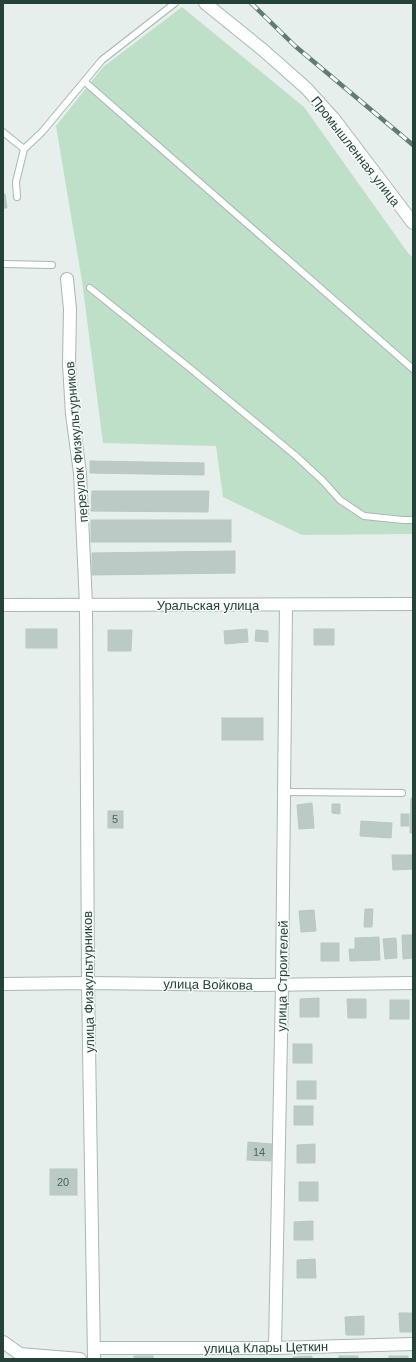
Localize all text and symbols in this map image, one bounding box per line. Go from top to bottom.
street label: Промышленная улица [308,93,404,210]
street label: переулок Физкультурников [62,361,91,523]
street label: Уральская улица [157,598,260,613]
house number: 5 [112,813,118,825]
street label: улица Физкультурников [80,911,97,1053]
street label: улица Строителей [274,920,291,1032]
street label: улица Войкова [163,976,254,993]
house number: 14 [253,1146,265,1158]
house number: 20 [57,1176,69,1188]
street label: улица Клары Цеткин [204,1339,328,1356]

